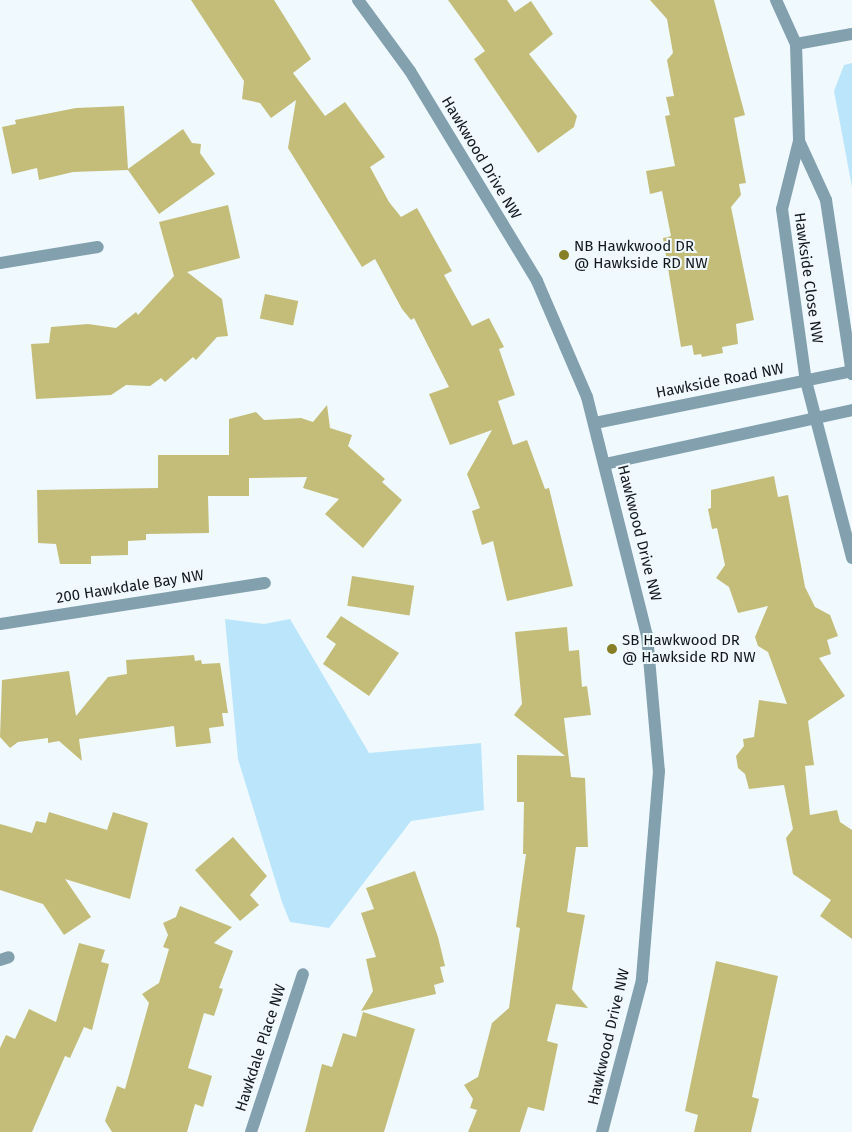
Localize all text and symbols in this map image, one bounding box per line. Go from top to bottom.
street label: Hawkwood Drive NW [437,93,525,223]
street label: Hawkside Close NW [790,211,826,345]
place label: NB Hawkwood DR @ Hawkside RD NW [574,237,708,272]
marker: NB Hawkwood DR @ Hawkside RD NW [558,249,570,261]
street label: Hawkside Road NW [654,360,786,402]
street label: Hawkwood Drive NW [613,463,665,603]
street label: 200 Hawkdale Bay NW [55,566,205,608]
place label: SB Hawkwood DR @ Hawkside RD NW [622,631,756,666]
marker: SB Hawkwood DR @ Hawkside RD NW [606,643,618,655]
street label: Hawkwood Drive NW [585,967,633,1107]
street label: Hawkdale Place NW [232,982,290,1114]

